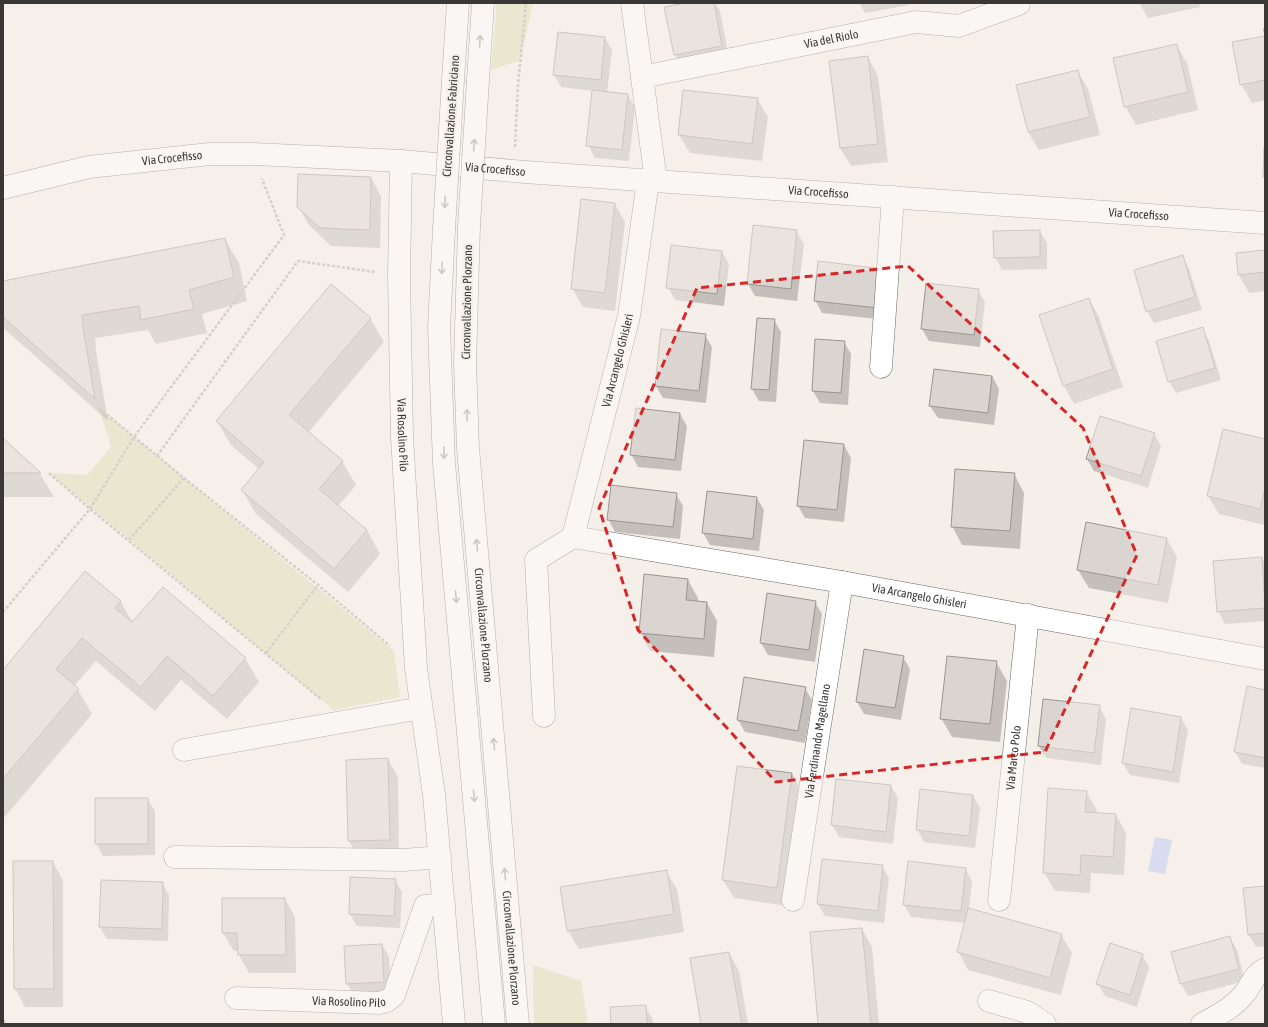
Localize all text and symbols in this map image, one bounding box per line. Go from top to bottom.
street label: Via del Riolo [803,27,860,51]
one-way arrow [477,35,484,48]
street label: Circonvallazione Fabriciano [440,54,462,177]
one-way arrow [470,139,477,152]
street label: Via Crocefisso [141,148,203,168]
street label: Via Crocefisso [464,160,526,179]
street label: Via Crocefisso [788,183,850,201]
one-way arrow [442,195,449,208]
street label: Via Crocefisso [1108,205,1170,223]
street label: Circonvallazione Plorzano [459,244,475,360]
one-way arrow [438,261,446,274]
street label: Via Arcangelo Ghisleri [599,313,636,409]
street label: Via Rosolino Pilo [394,398,411,472]
one-way arrow [463,409,471,422]
one-way arrow [440,446,447,459]
one-way arrow [473,539,480,552]
street label: Circonvallazione Plorzano [471,567,495,684]
street label: Via Arcangelo Ghisleri [871,581,968,612]
one-way arrow [452,590,460,603]
street label: Via Ferdinando Magellano [802,682,833,799]
street label: Via Marco Polo [1003,724,1024,791]
one-way arrow [490,738,497,751]
one-way arrow [470,789,478,802]
one-way arrow [501,868,509,881]
street label: Circonvallazione Plorzano [499,890,523,1006]
street label: Via Rosolino Pilo [312,994,388,1010]

